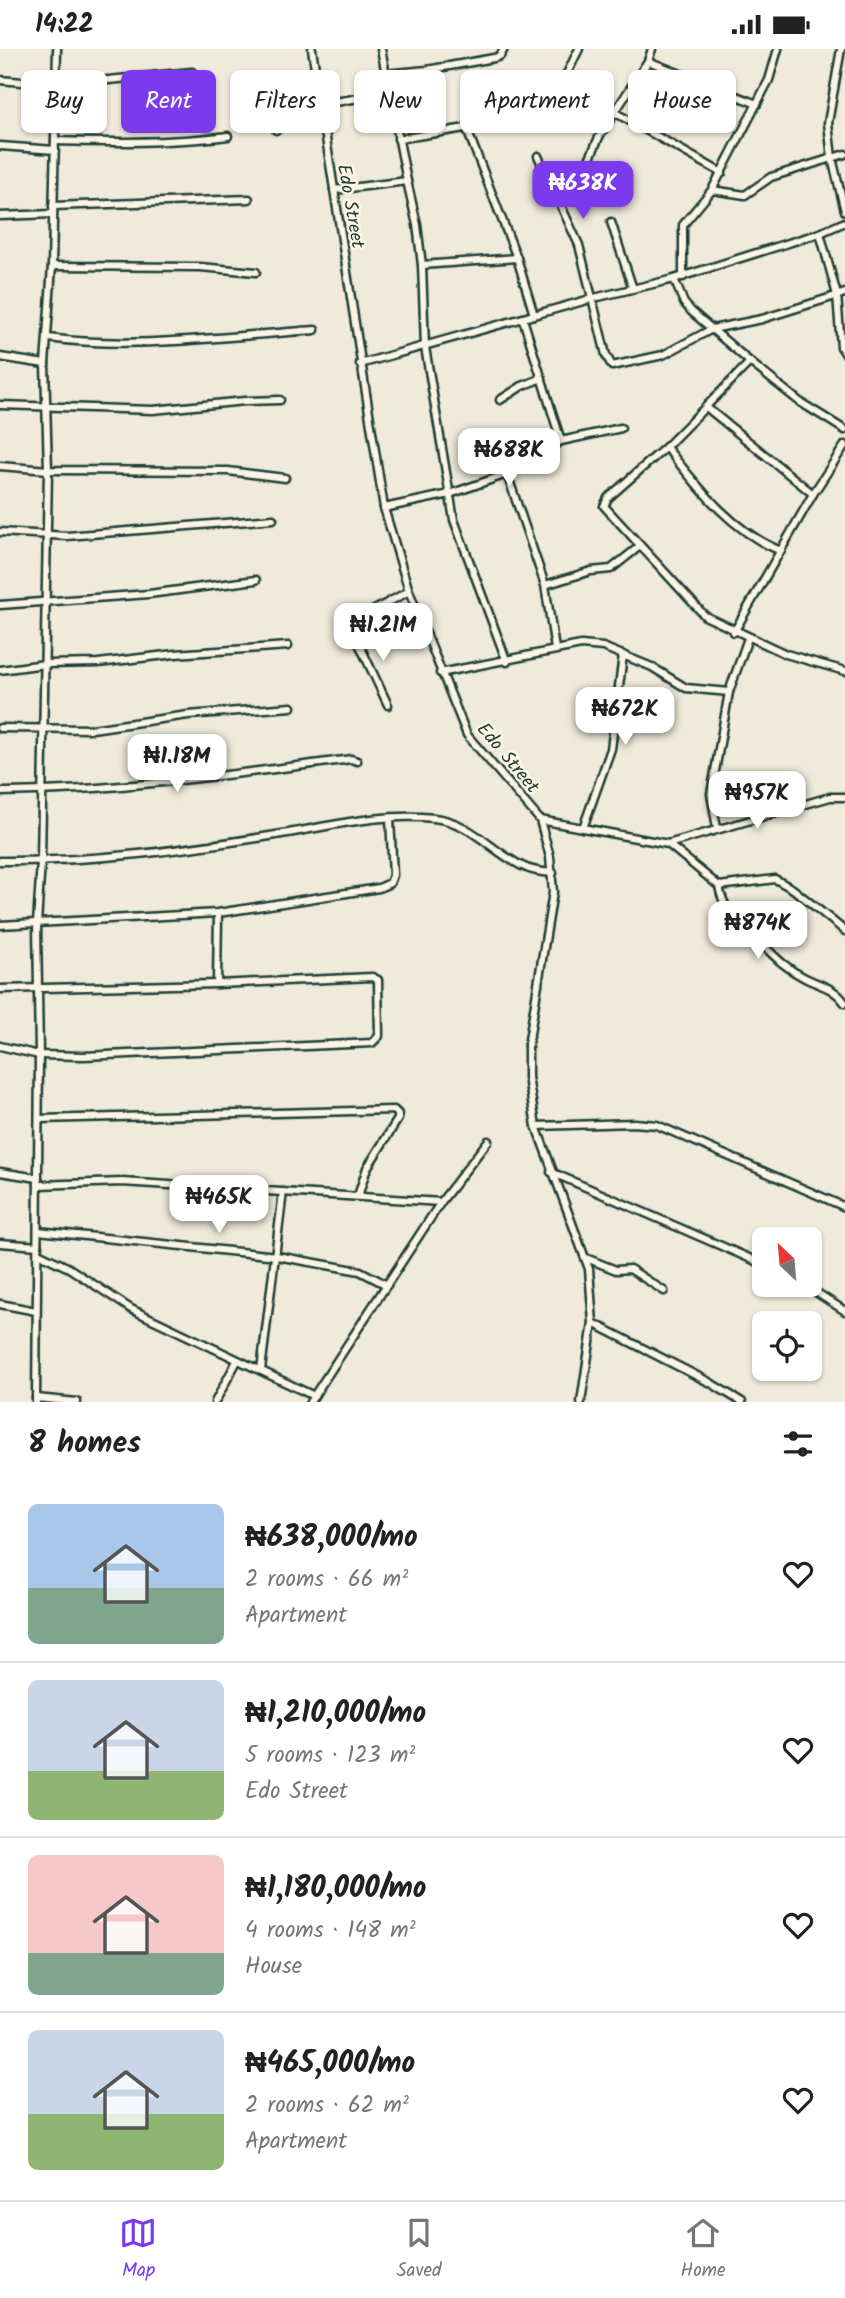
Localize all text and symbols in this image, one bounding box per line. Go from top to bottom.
text: 14:22 [35,4,94,46]
chip: Buy [21,70,107,133]
chip: Rent [121,70,216,133]
chip: Filters [230,70,340,133]
chip: New [354,70,446,133]
chip: Apartment [460,70,614,133]
chip: House [628,70,736,133]
street label: Edo Street [328,162,372,251]
pin: ₦638K [534,162,632,221]
text: ₦638K [548,166,618,202]
pin: ₦688K [460,429,558,488]
text: ₦688K [474,433,544,469]
pin: ₦1.21M [326,603,440,663]
text: ₦1.21M [350,608,416,644]
pin: ₦672K [576,687,674,747]
text: ₦672K [591,692,659,728]
street label: Edo Street [469,716,547,801]
pin: ₦1.18M [120,735,234,794]
text: ₦1.18M [144,739,210,775]
pin: ₦957K [708,771,806,831]
text: ₦957K [725,776,789,812]
pin: ₦874K [709,901,807,961]
text: ₦874K [724,906,792,942]
pin: ₦465K [170,1175,268,1235]
text: ₦465K [185,1180,253,1216]
north arrow [752,1227,822,1297]
map controls [752,1227,822,1381]
button: locate [752,1311,822,1381]
text: 8 homes [28,1420,141,1468]
icon: filters [779,1425,817,1463]
text: ₦638,000/mo [245,1514,418,1562]
icon: home [84,1532,168,1616]
icon: heart [779,1555,817,1593]
text: 2 rooms · 66 m² [245,1562,408,1598]
text: Apartment [245,1598,347,1634]
text: ₦1,210,000/mo [245,1690,426,1738]
icon: home [84,1708,168,1792]
icon: heart [779,1731,817,1769]
text: 5 rooms · 123 m² [245,1738,415,1774]
text: Edo Street [245,1774,348,1810]
text: ₦1,180,000/mo [245,1865,426,1913]
icon: home [84,1883,168,1967]
icon: heart [779,1906,817,1944]
text: 4 rooms · 148 m² [245,1913,416,1949]
text: House [245,1949,302,1985]
text: ₦465,000/mo [245,2040,415,2088]
icon: home [84,2058,168,2142]
icon: heart [779,2081,817,2119]
text: 2 rooms · 62 m² [245,2088,409,2124]
text: Apartment [245,2124,347,2160]
tab: Map [119,2214,157,2286]
tab: Saved [396,2214,442,2286]
tab: Home [680,2214,726,2286]

